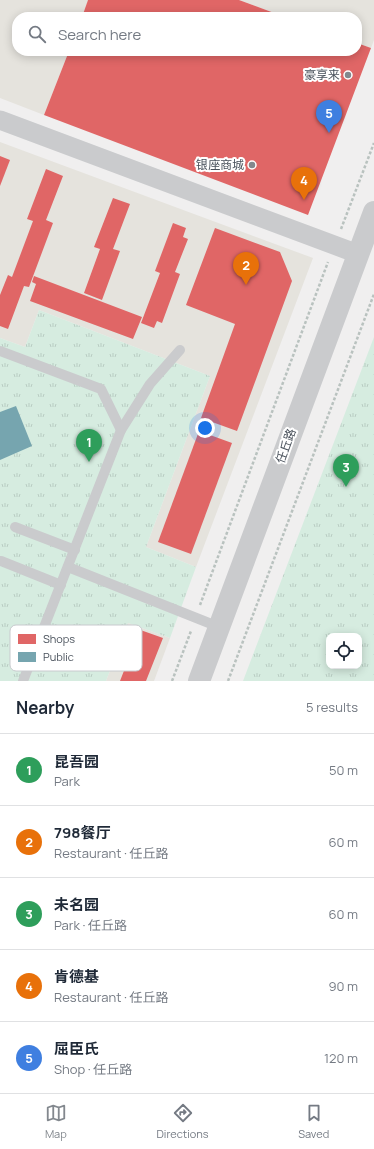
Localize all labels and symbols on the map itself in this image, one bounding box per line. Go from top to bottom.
place label: 豪享来 [304,66,340,83]
marker: 豪享来 [343,70,353,80]
pin: 5 [316,100,342,133]
place label: 银座商城 [196,156,244,173]
marker: 银座商城 [247,160,257,170]
pin: 4 [291,167,317,200]
pin: 2 [233,252,259,285]
your location [195,418,215,438]
street label: 任丘路 [271,426,300,466]
pin: 1 [76,429,102,462]
pin: 3 [333,454,359,487]
legend [10,625,142,671]
text: Shops [43,631,75,646]
text: Public [43,649,74,664]

